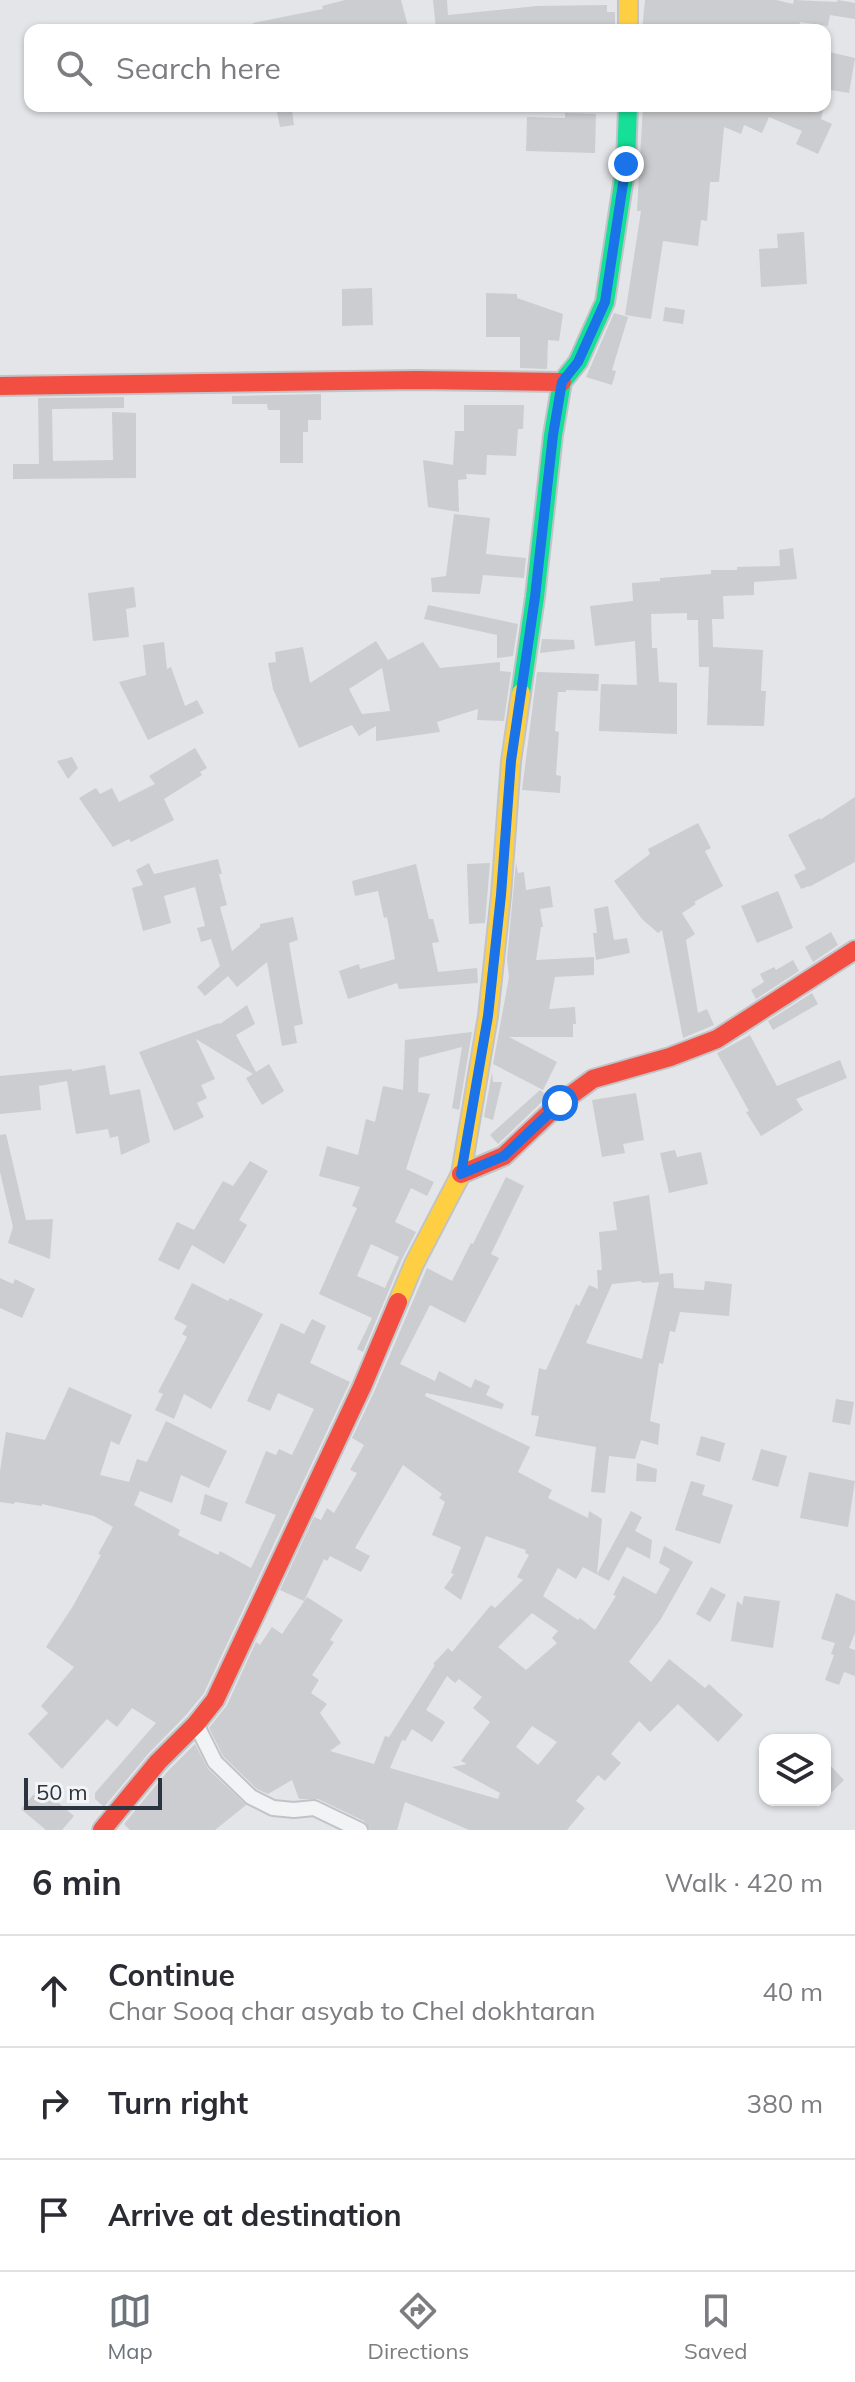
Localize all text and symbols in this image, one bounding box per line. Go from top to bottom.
search box [24,24,831,112]
icon: search [52,46,96,90]
text: Search here [116,49,281,87]
route end [608,146,644,182]
route start [542,1085,578,1121]
map controls [759,1734,831,1806]
button: layers [759,1734,831,1806]
scale bar [24,1774,162,1810]
text: 50 m [36,1778,87,1806]
text: 6 min [32,1861,122,1904]
text: Walk · 420 m [664,1866,823,1899]
text: Continue [108,1956,235,1994]
icon: ahead [32,1969,76,2013]
text: 40 m [762,1975,823,2008]
text: Char Sooq char asyab to Chel dokhtaran [108,1994,595,2027]
icon: right [32,2081,76,2125]
text: Turn right [108,2084,248,2122]
text: 380 m [747,2087,823,2120]
icon: arrive [32,2193,76,2237]
text: Arrive at destination [108,2196,402,2234]
tab: Map [107,2289,153,2365]
tab: Directions [368,2289,469,2365]
tab: Saved [684,2289,748,2365]

